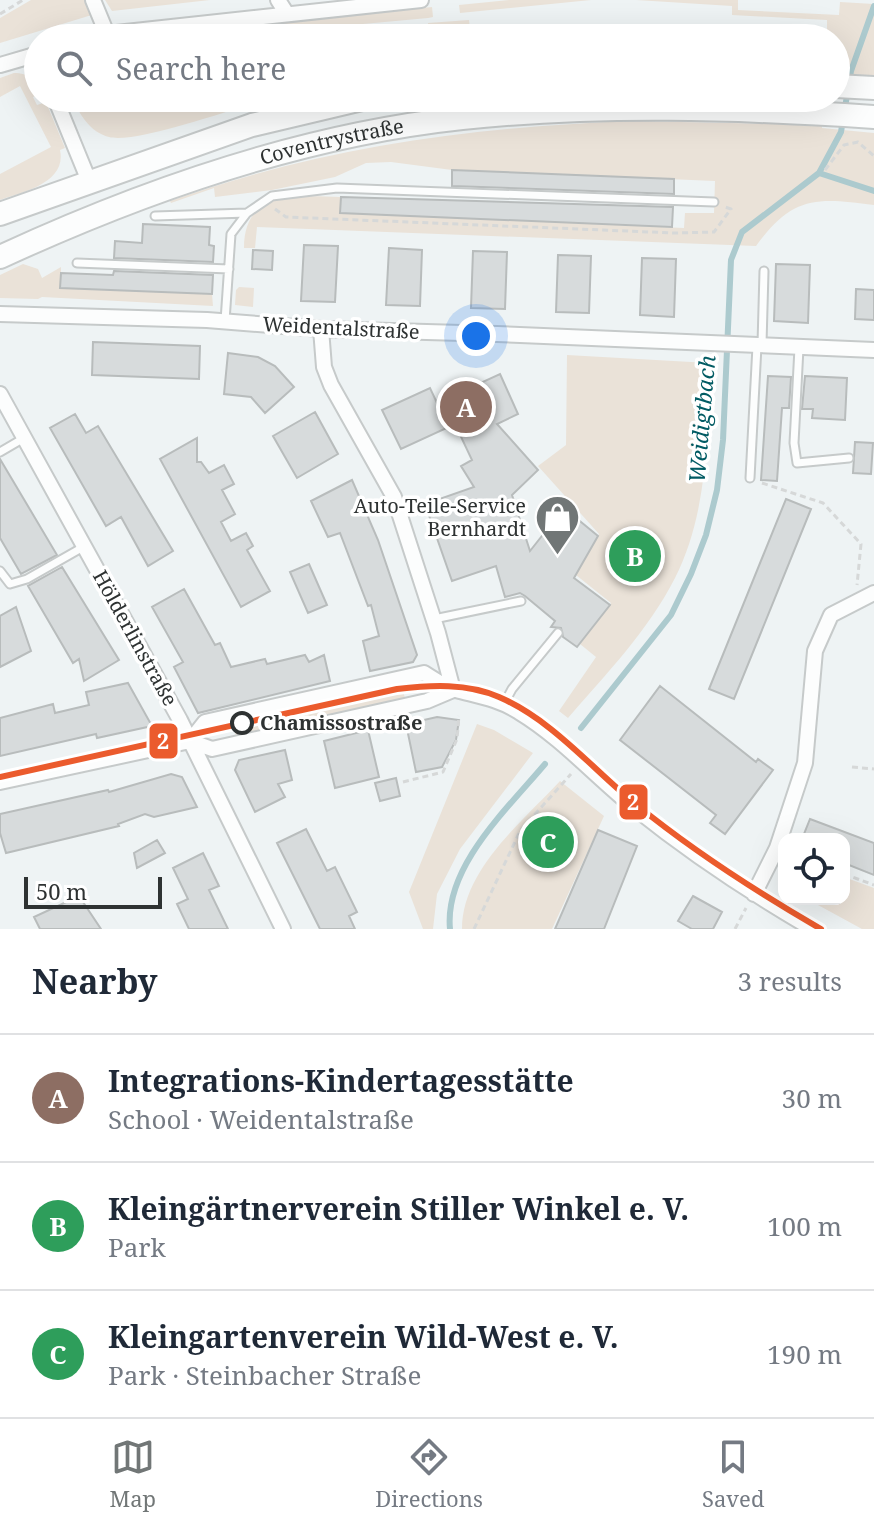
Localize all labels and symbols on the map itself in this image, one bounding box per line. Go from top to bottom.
street label: Coventrystraße [256,112,406,171]
street label: Weidentalstraße [262,310,420,345]
your location [456,316,496,356]
water label: Weidigtbach [680,354,722,484]
pin: A [440,377,492,437]
place label: Auto-Teile-Service Bernhardt [354,492,526,542]
shop icon: Auto-Teile-Service Bernhardt [533,493,581,556]
pin: B [609,526,661,586]
street label: Hölderlinstraße [87,565,184,711]
place label: Chamissostraße [260,709,422,736]
marker: Chamissostraße [231,712,253,734]
line badge: 2 [148,722,179,760]
text: 2 [157,725,169,755]
line badge: 2 [618,783,649,821]
text: 2 [627,786,639,816]
pin: C [522,812,574,872]
scale bar [24,873,162,909]

